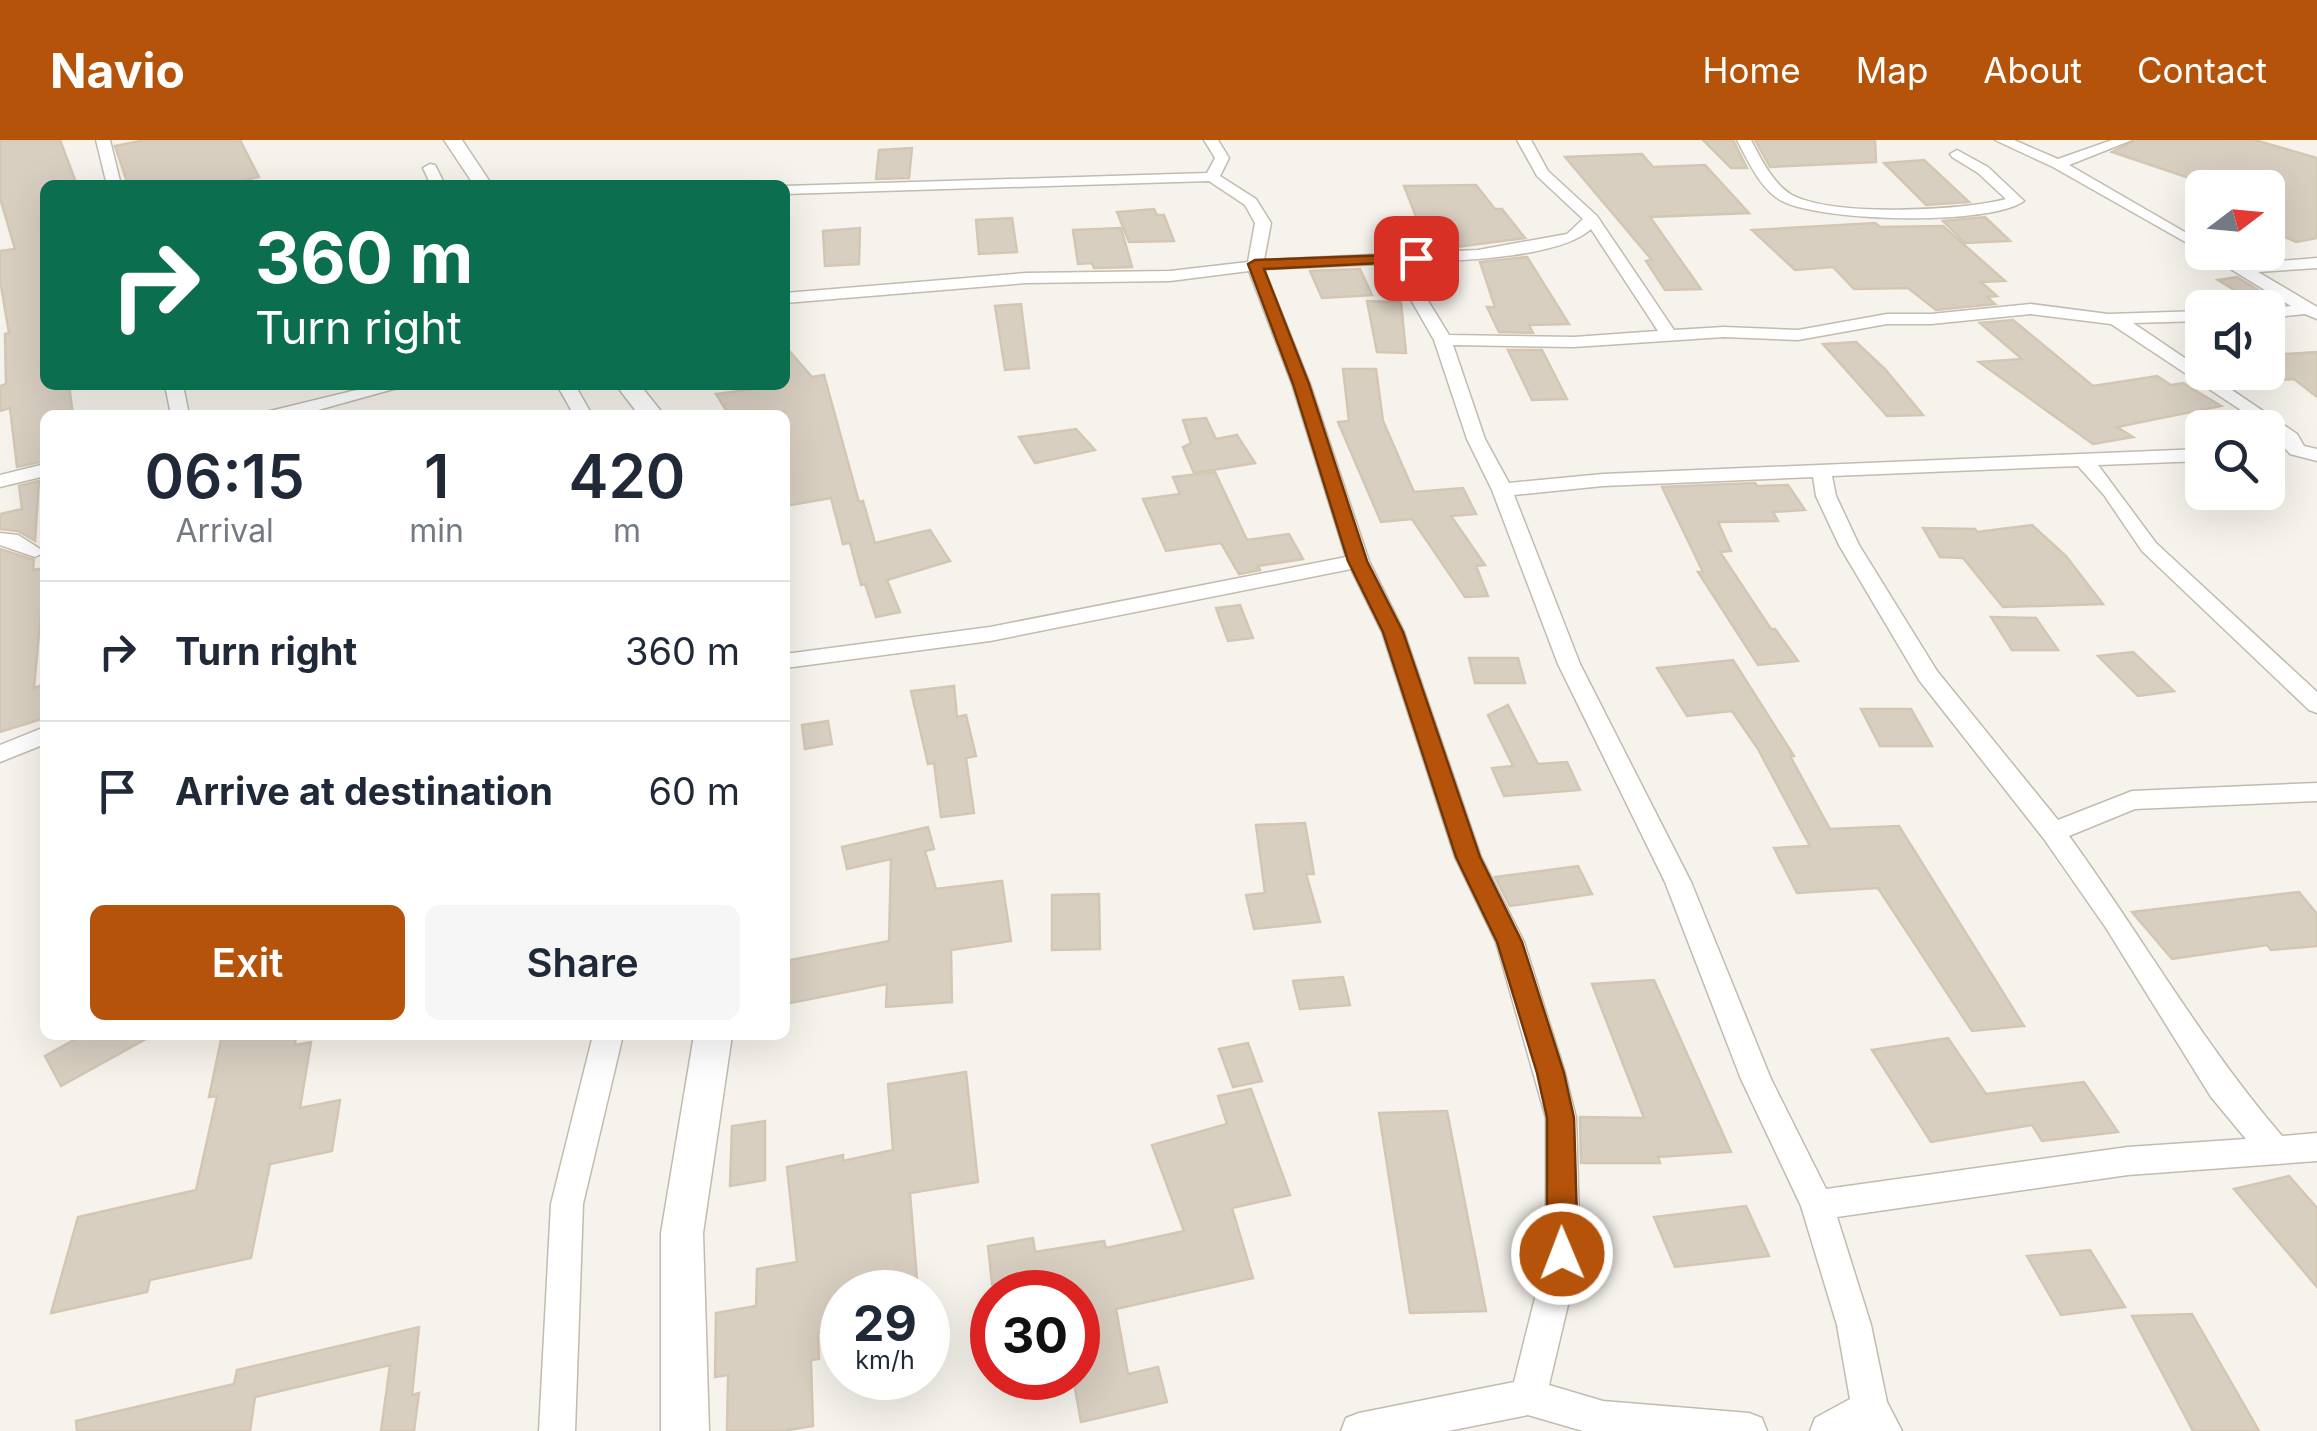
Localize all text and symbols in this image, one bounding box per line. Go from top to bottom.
text: Navio [50,41,185,100]
text: Home [1703,49,1801,91]
text: Map [1856,49,1928,91]
text: About [1983,49,2082,91]
text: Contact [2137,49,2267,91]
north arrow [2185,170,2285,270]
map controls [2185,170,2285,510]
text: 360 m [255,215,473,300]
pin [1374,216,1459,301]
icon: right [90,220,220,350]
icon: arrive [1389,231,1444,286]
button: sound [2185,290,2285,390]
text: Turn right [255,300,462,355]
button: search [2185,410,2285,510]
text: 06:15 [145,440,305,512]
text: 1 [424,440,449,512]
text: 420 [568,440,685,512]
text: Arrival [175,511,274,550]
text: min [409,511,464,550]
text: m [613,511,641,550]
icon: right [90,624,145,679]
text: Turn right [175,628,357,674]
text: 360 m [625,628,740,674]
icon: arrive [90,764,145,819]
text: Arrive at destination [175,768,553,814]
text: 60 m [648,768,740,814]
button: Exit [90,905,405,1020]
button: Share [425,905,740,1020]
position arrow [1510,1202,1614,1306]
speed limit sign: 30 [970,1270,1100,1400]
text: 29 [853,1293,917,1353]
text: km/h [855,1345,915,1375]

